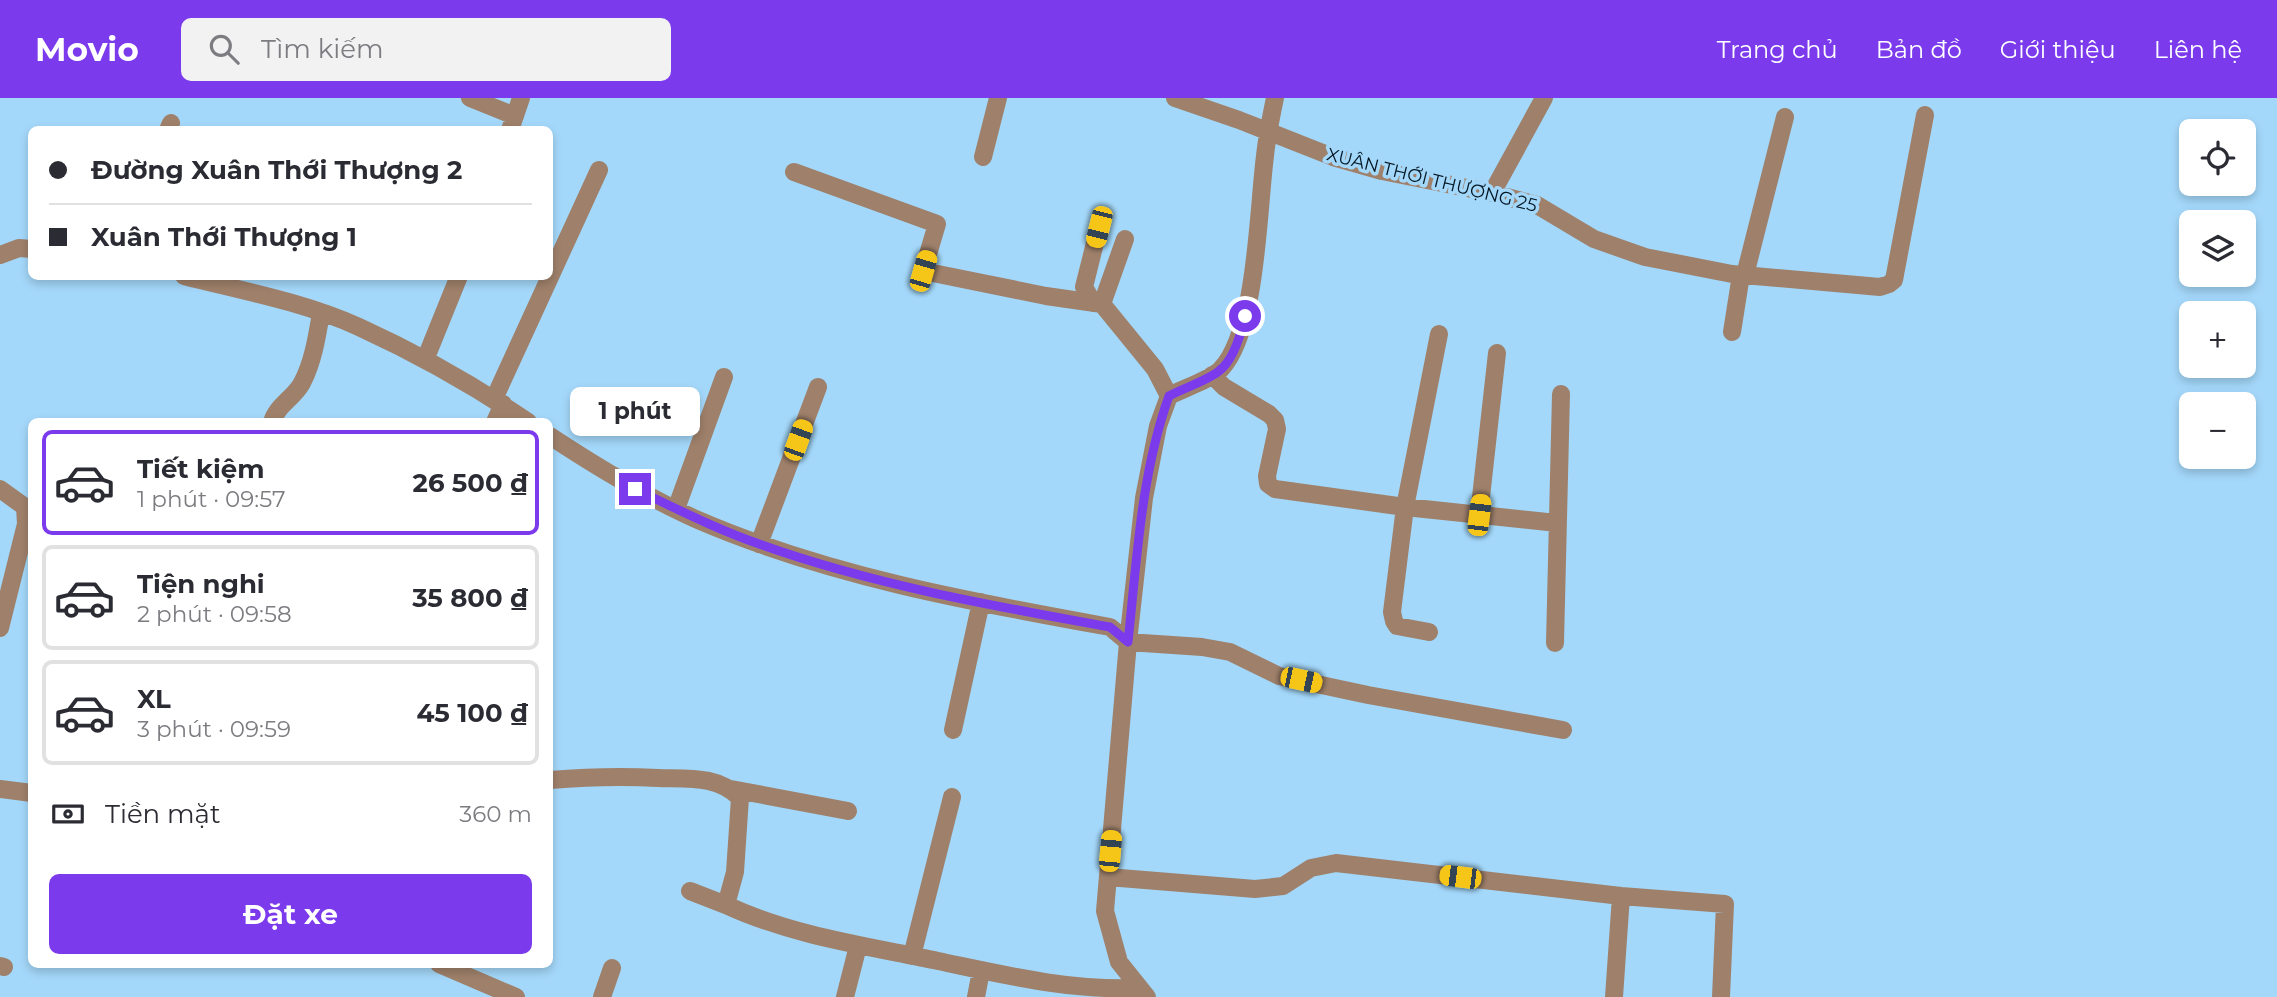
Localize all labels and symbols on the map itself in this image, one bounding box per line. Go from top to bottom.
street label: XUÂN THỚI THƯỢNG 25 [1324,143,1540,217]
car [1084,204,1115,250]
car [908,248,939,294]
route start [1229,300,1261,332]
callout: 1 phút [570,388,700,436]
car [781,417,816,463]
route end [619,473,651,505]
car [1467,493,1492,537]
car [1279,665,1324,695]
car [1098,829,1123,873]
car [1438,864,1483,890]

